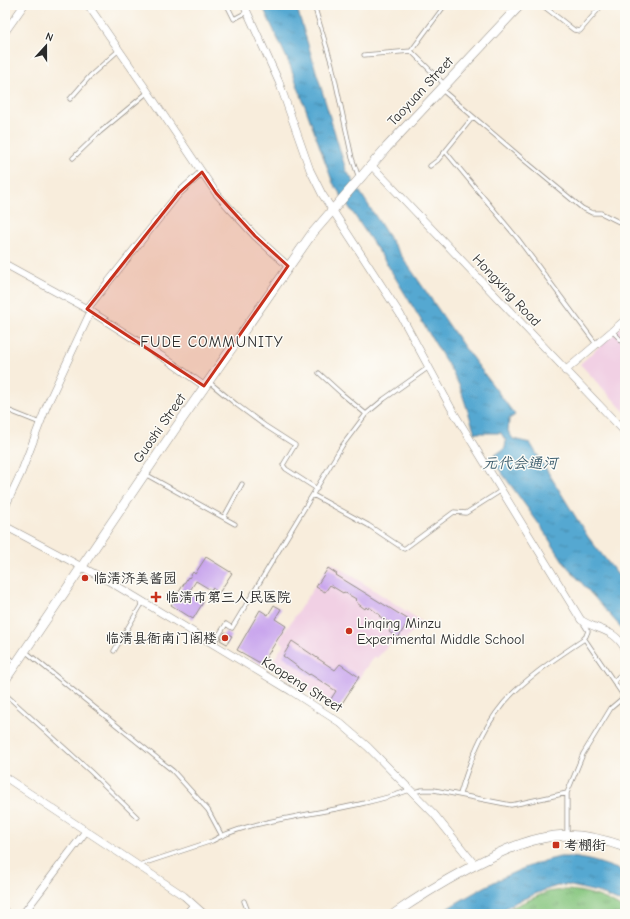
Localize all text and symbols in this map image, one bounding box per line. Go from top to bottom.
north arrow [26,26,66,66]
text: N [44,30,55,44]
street label: Taoyuan Street [384,52,457,130]
street label: Hongxing Road [469,251,544,330]
district label: FUDE COMMUNITY [140,333,284,351]
street label: Guoshi Street [129,390,190,466]
water label: 元代会通河 [482,454,560,472]
place label: 临清济美酱园 [93,570,177,587]
marker: 临清济美酱园 [80,573,90,583]
place label: 临清市第三人民医院 [165,589,291,606]
marker: 临清市第三人民医院 [150,591,162,603]
place label: Linqing Minzu Experimental Middle School [357,615,525,648]
marker: Linqing Minzu Experimental Middle School [344,626,354,636]
place label: 临清县衙南门阁楼 [105,630,217,647]
marker: 临清县衙南门阁楼 [220,633,230,643]
street label: Kaopeng Street [258,653,346,716]
place label: 考棚街 [564,837,606,854]
marker: 考棚街 [551,840,561,850]

